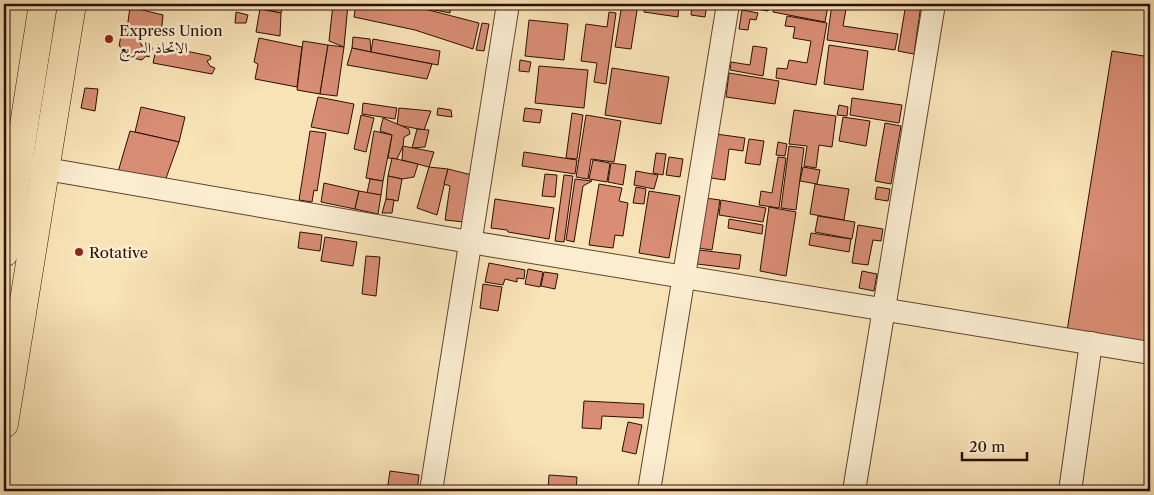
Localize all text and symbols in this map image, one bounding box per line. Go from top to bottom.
place label: Express Union الاتحاد السريع [119,21,223,62]
marker: Express Union الاتحاد السريع [103,33,115,45]
place label: Rotative [89,243,148,262]
marker: Rotative [73,246,85,258]
scale bar [962,430,1026,462]
text: 20 m [969,437,1005,456]

